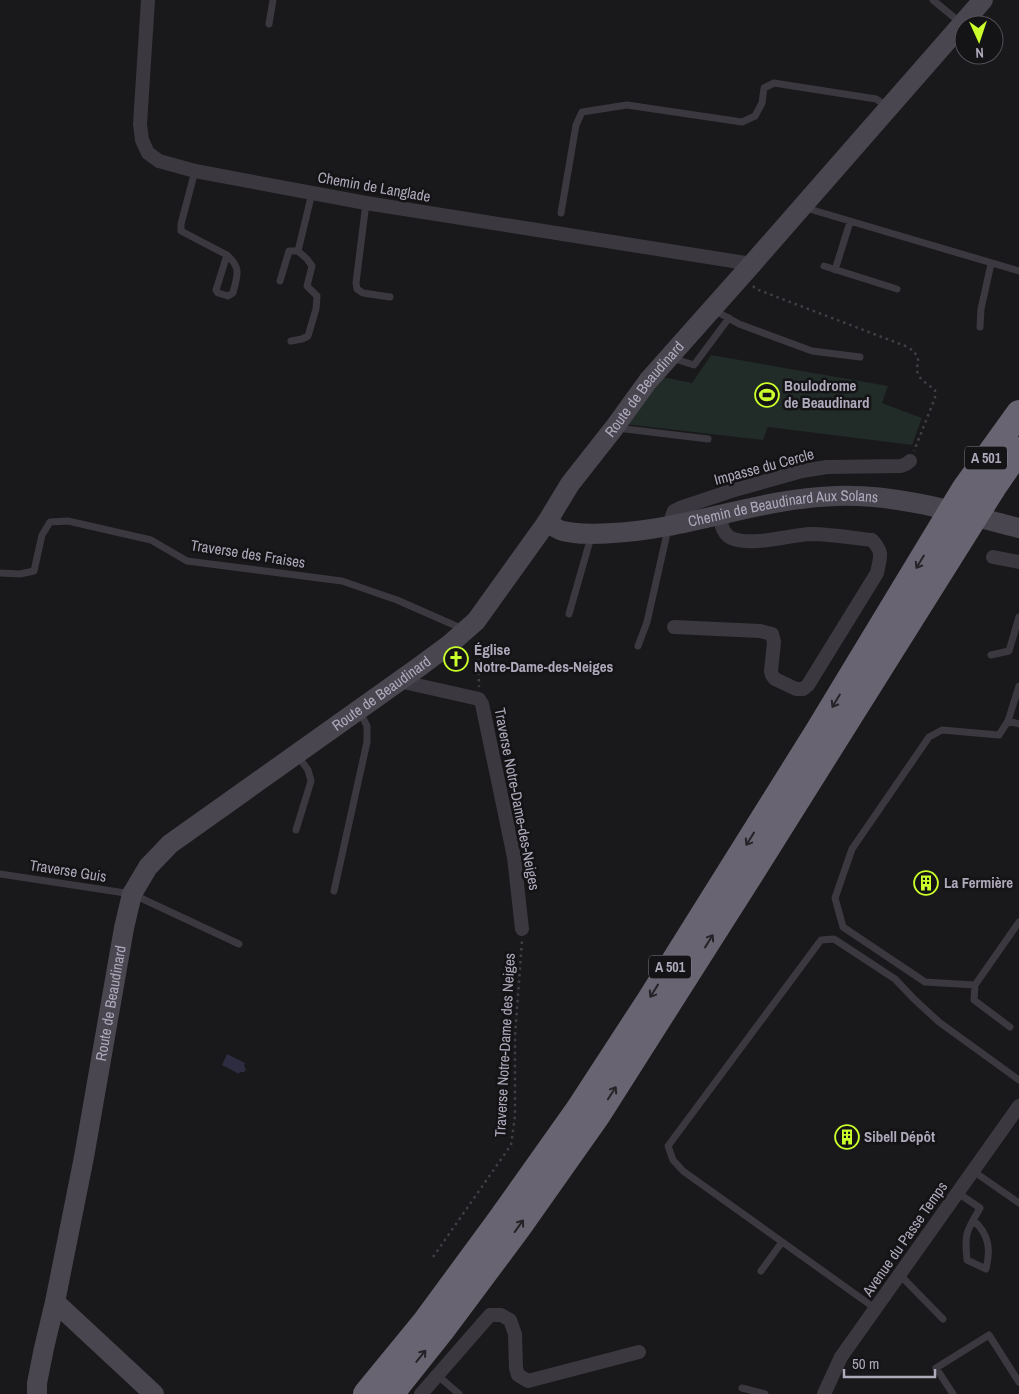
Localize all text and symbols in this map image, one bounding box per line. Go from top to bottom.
north arrow [954,15,1004,65]
text: N [975,44,984,62]
street label: Chemin de Langlade [316,166,432,207]
street label: Route de Beaudinard [600,337,689,441]
place label: Boulodrome de Beaudinard [784,375,869,413]
sports icon: Boulodrome de Beaudinard [754,382,780,408]
street label: Impasse du Cercle [712,443,816,490]
road number: A 501 [965,446,1007,469]
street label: Chemin de Beaudinard Aux Solans [686,485,879,532]
street label: Traverse des Fraises [189,534,307,573]
one-way arrow [914,554,924,568]
place label: Église Notre-Dame-des-Neiges [474,639,614,677]
church icon: Église Notre-Dame-des-Neiges [443,646,469,672]
street label: Route de Beaudinard [327,651,435,736]
one-way arrow [830,694,840,708]
street label: Traverse Notre-Dame-des-Neiges [489,706,545,892]
one-way arrow [745,832,755,846]
street label: Traverse Guis [28,854,108,887]
building icon: La Fermière [913,870,939,896]
place label: La Fermière [944,872,1013,893]
one-way arrow [704,935,714,949]
street label: Route de Beaudinard [90,944,131,1063]
street label: Traverse Notre-Dame des Neiges [489,952,520,1137]
road number: A 501 [649,956,691,979]
one-way arrow [649,984,659,998]
one-way arrow [607,1086,617,1100]
building icon: Sibell Dépôt [834,1124,860,1150]
place label: Sibell Dépôt [864,1126,935,1147]
street label: Avenue du Passe Temps [857,1177,952,1301]
one-way arrow [514,1219,524,1233]
scale bar [844,1346,935,1378]
one-way arrow [416,1350,427,1363]
text: 50 m [852,1353,879,1374]

